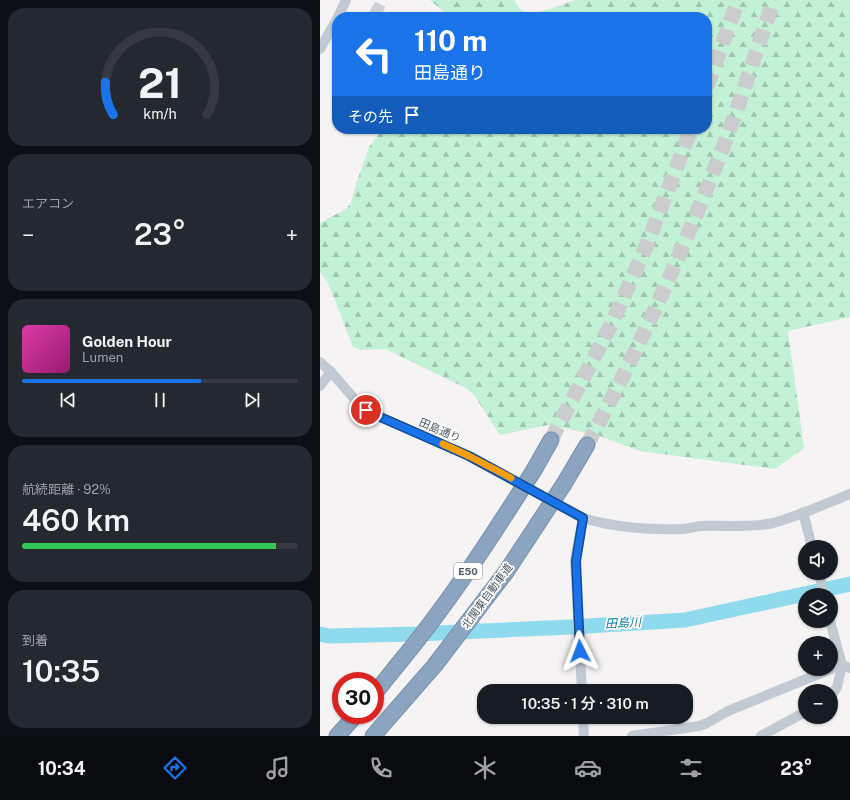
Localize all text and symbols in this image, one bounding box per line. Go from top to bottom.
text: 110 m [414,24,487,57]
icon: left [348,28,400,80]
text: 21 [138,58,182,107]
text: 田島通り [414,62,486,83]
text: km/h [143,104,177,121]
icon: arrive [401,104,423,126]
text: その先 [348,108,393,125]
text: エアコン [22,196,74,211]
text: 23° [134,216,186,252]
text: − [22,222,34,248]
text: + [286,222,298,248]
text: Golden Hour [82,333,172,350]
text: Lumen [82,350,123,365]
icon: previous [57,389,79,411]
icon: pause [149,389,171,411]
icon: next [241,389,263,411]
pin [349,393,383,427]
icon: arrive [355,399,377,421]
street label: 田島通り [417,416,463,444]
text: 航続距離 · 92% [22,482,111,497]
text: 460 km [22,502,130,538]
map controls [798,540,838,724]
button: sound [798,540,838,580]
street label: 北関東自動車道 [460,561,514,631]
road number: E50 [454,563,482,579]
button: layers [798,588,838,628]
water label: 田島川 [605,615,643,631]
position arrow [559,630,601,672]
text: 到着 [22,633,48,648]
button: + [798,636,838,676]
text: 10:35 [22,653,100,689]
speed limit sign: 30 [332,672,384,724]
button: − [798,684,838,724]
text: 10:35 · 1 分 · 310 m [521,695,649,712]
icon: directions [161,754,189,782]
icon: music [264,754,292,782]
icon: phone [367,754,395,782]
icon: climate [471,754,499,782]
icon: car [574,754,602,782]
icon: filters [677,754,705,782]
text: 10:34 [38,758,86,779]
text: 23° [780,758,812,779]

